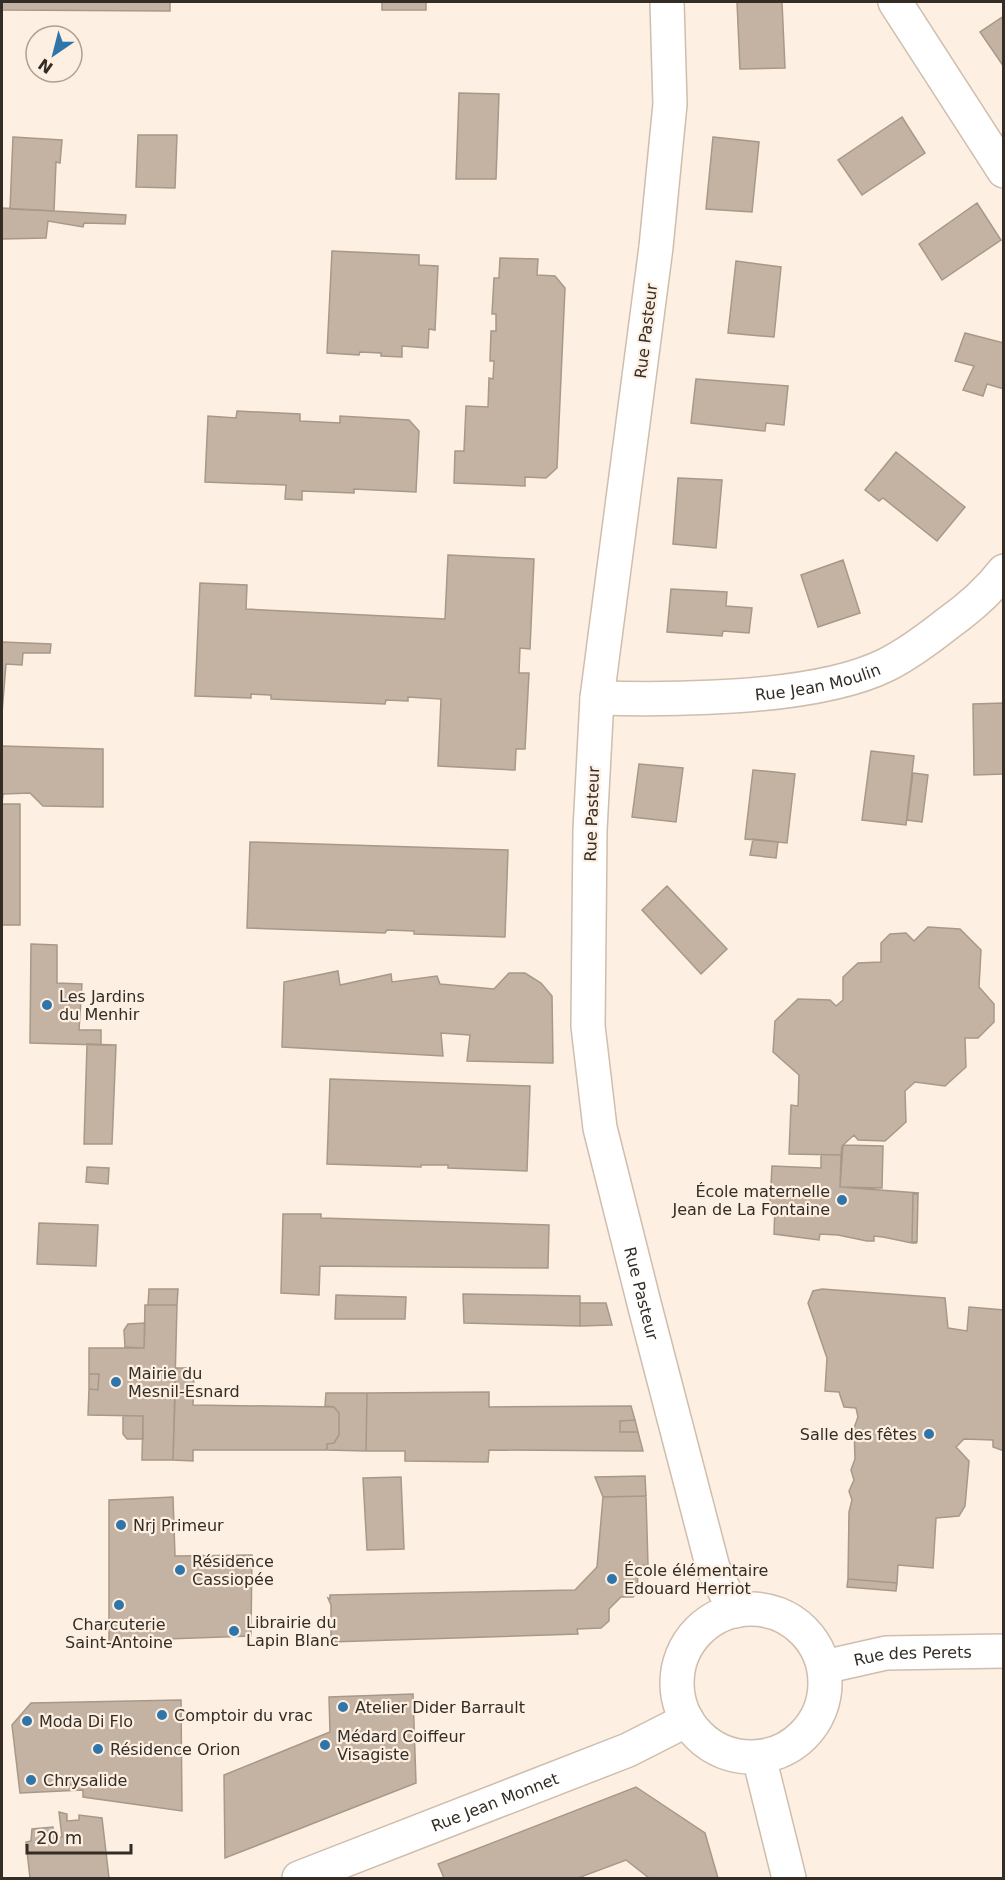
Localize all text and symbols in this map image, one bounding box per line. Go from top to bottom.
north arrow [24,24,84,84]
text: N [35,54,57,77]
street label: Rue Pasteur [631,282,661,379]
street label: Rue Jean Moulin [754,659,883,704]
street label: Rue Pasteur [581,766,603,862]
place label: Les Jardins du Menhir [59,987,145,1024]
marker: Les Jardins du Menhir [40,998,54,1012]
place label: École maternelle Jean de La Fontaine [671,1182,830,1219]
marker: École maternelle Jean de La Fontaine [835,1193,849,1207]
street label: Rue Pasteur [621,1245,663,1342]
place label: Mairie du Mesnil-Esnard [128,1364,240,1401]
marker: Mairie du Mesnil-Esnard [109,1375,123,1389]
place label: Salle des fêtes [800,1425,917,1444]
marker: Salle des fêtes [922,1427,936,1441]
place label: Nrj Primeur [133,1516,224,1535]
marker: Nrj Primeur [114,1518,128,1532]
place label: Résidence Cassiopée [192,1552,274,1589]
place label: École élémentaire Edouard Herriot [624,1561,768,1598]
marker: Résidence Cassiopée [173,1563,187,1577]
marker: École élémentaire Edouard Herriot [605,1572,619,1586]
marker: Charcuterie Saint-Antoine [112,1598,126,1612]
place label: Librairie du Lapin Blanc [246,1613,339,1650]
place label: Charcuterie Saint-Antoine [65,1615,173,1652]
marker: Librairie du Lapin Blanc [227,1624,241,1638]
street label: Rue des Perets [852,1642,972,1669]
place label: Atelier Dider Barrault [355,1698,525,1717]
marker: Atelier Dider Barrault [336,1700,350,1714]
place label: Comptoir du vrac [174,1706,313,1725]
marker: Comptoir du vrac [155,1708,169,1722]
place label: Moda Di Flo [39,1712,133,1731]
marker: Moda Di Flo [20,1714,34,1728]
place label: Médard Coiffeur Visagiste [337,1727,466,1764]
marker: Médard Coiffeur Visagiste [318,1738,332,1752]
place label: Résidence Orion [110,1740,240,1759]
marker: Résidence Orion [91,1742,105,1756]
street label: Rue Jean Monnet [428,1769,561,1835]
place label: Chrysalide [43,1771,127,1790]
marker: Chrysalide [24,1773,38,1787]
scale bar [27,1817,130,1855]
text: 20 m [36,1827,82,1848]

